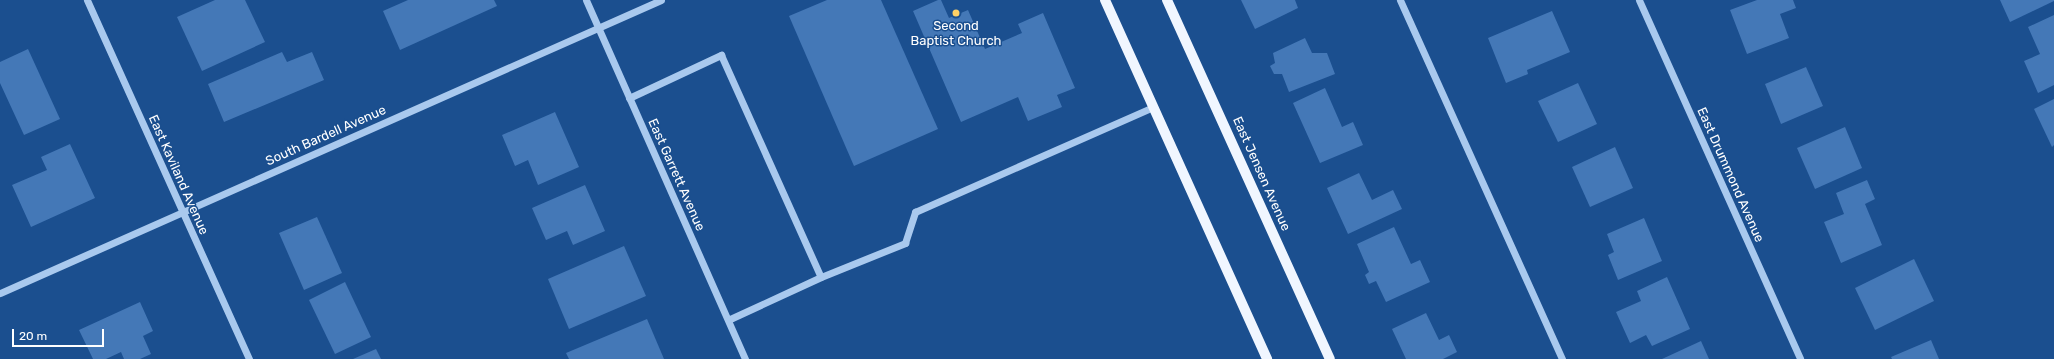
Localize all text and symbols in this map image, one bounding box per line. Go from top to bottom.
marker: Second Baptist Church [951,8,961,18]
place label: Second Baptist Church [911,19,1001,50]
street label: South Bardell Avenue [263,102,389,170]
street label: East Drummond Avenue [1693,105,1767,245]
street label: East Kaviland Avenue [144,113,212,237]
street label: East Jensen Avenue [1229,114,1293,234]
street label: East Garrett Avenue [644,116,708,234]
scale bar [14,321,106,347]
text: 20 m [19,329,47,343]

